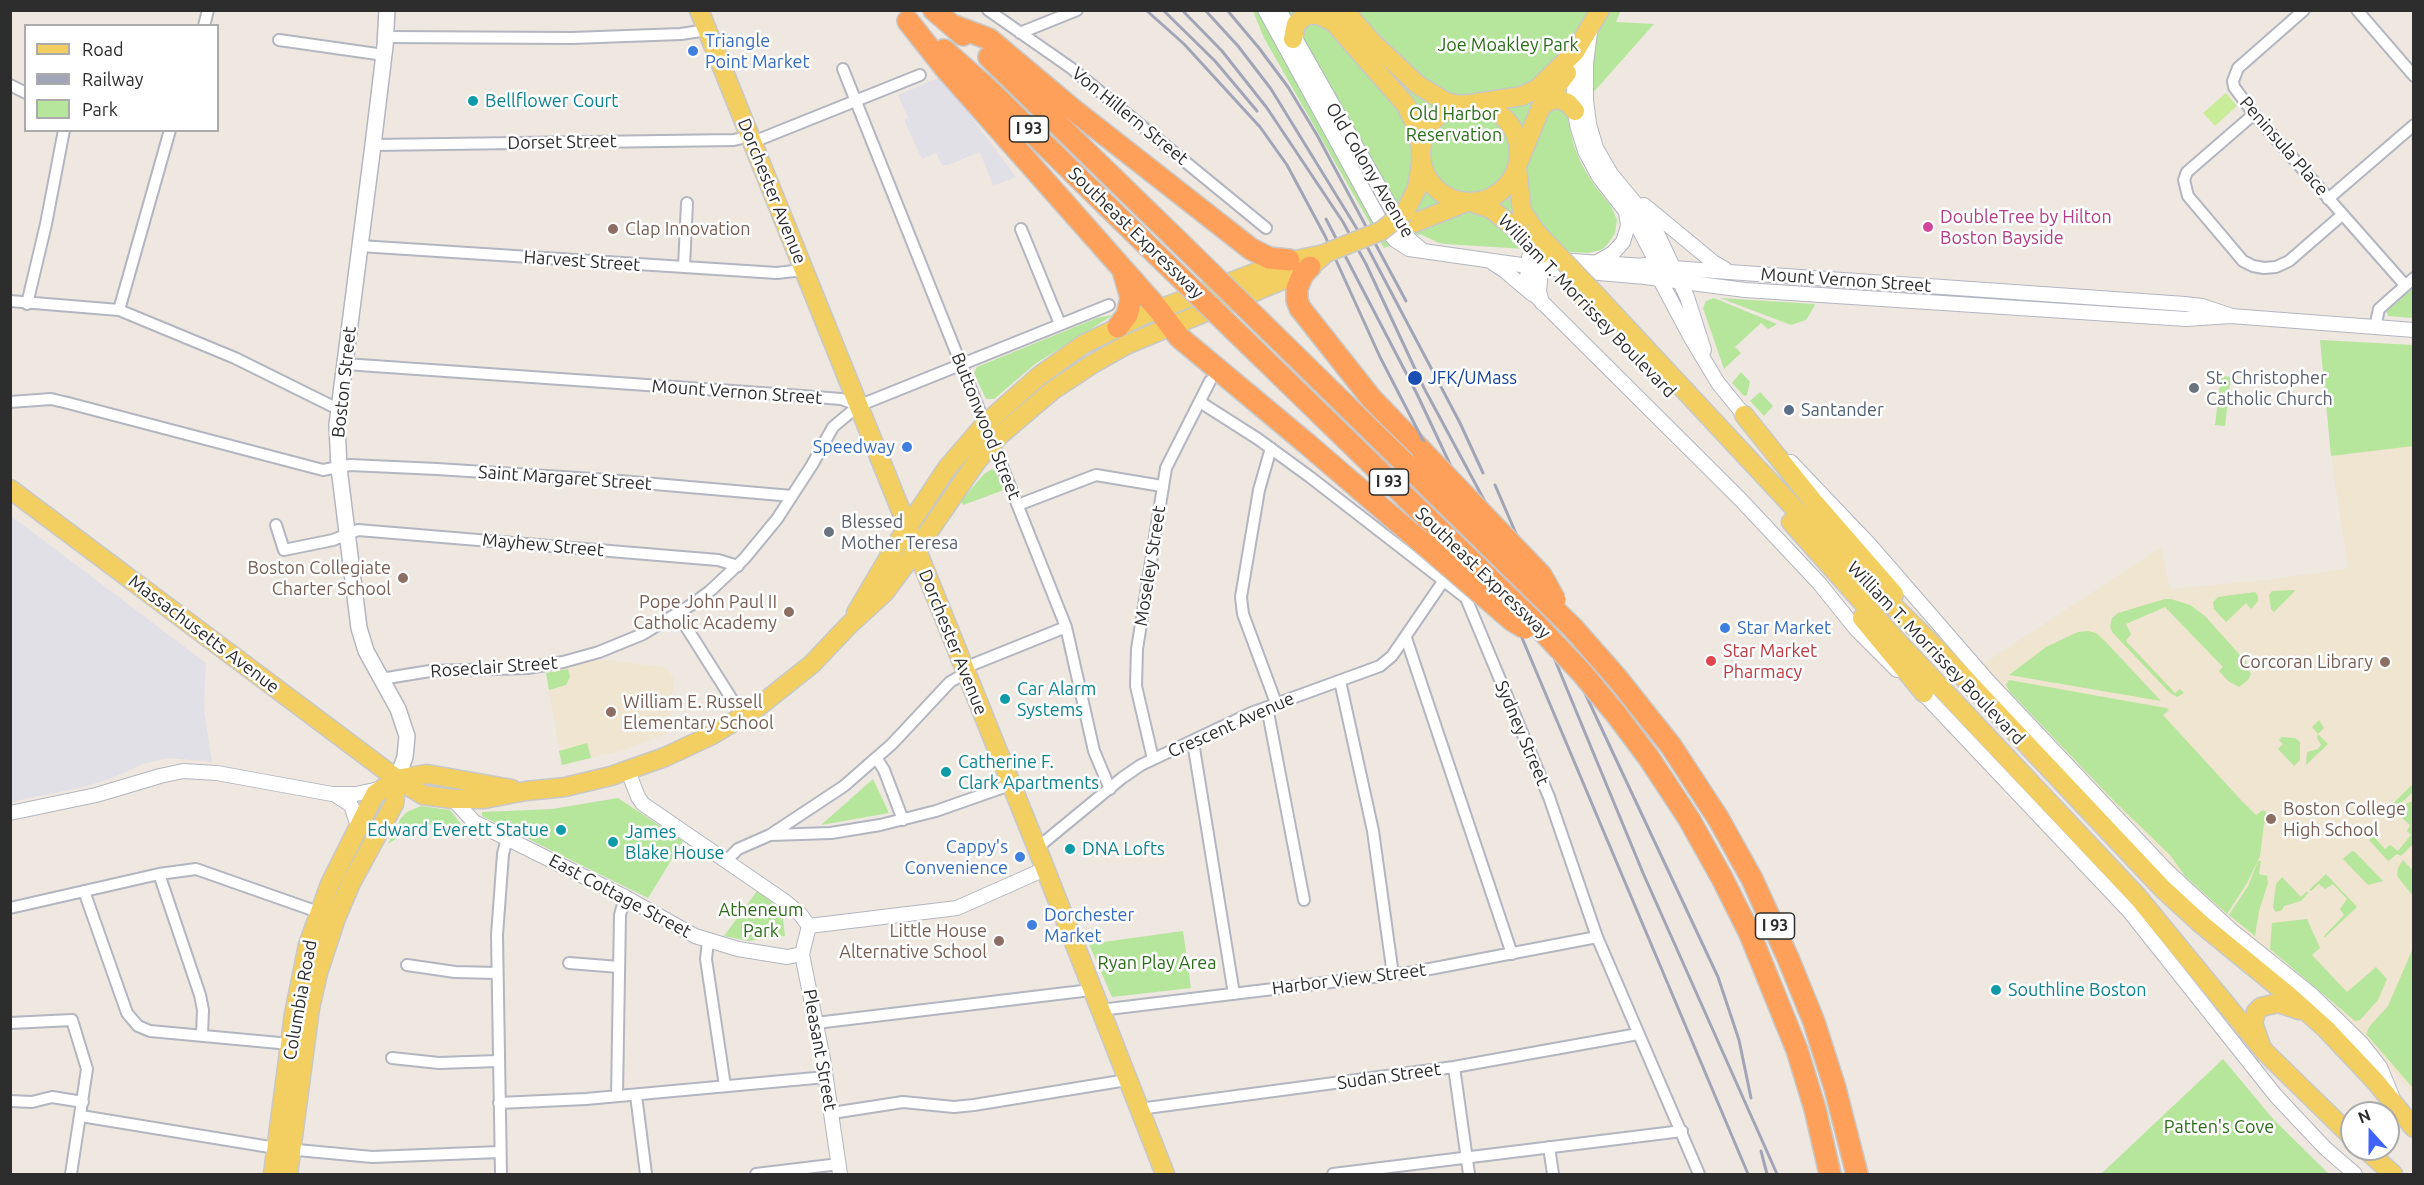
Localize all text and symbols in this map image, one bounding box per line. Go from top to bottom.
legend [24,24,219,132]
place label: Triangle Point Market [705,30,809,72]
park label: Joe Moakley Park [1437,34,1579,56]
text: Road [82,39,124,59]
marker: Triangle Point Market [686,44,700,58]
street label: Von Hillern Street [1067,62,1193,170]
text: Railway [82,69,143,89]
place label: Bellflower Court [485,90,618,112]
street label: Peninsula Place [2235,92,2333,200]
marker: Bellflower Court [466,94,480,108]
text: Park [82,99,118,119]
street label: Old Colony Avenue [1321,99,1419,241]
park label: Old Harbor Reservation [1406,103,1502,146]
street label: Dorchester Avenue [733,115,811,267]
road number: I 93 [1010,116,1048,142]
street label: Dorset Street [507,130,617,154]
street label: Southeast Expressway [1064,163,1208,303]
place label: DoubleTree by Hilton Boston Bayside [1940,206,2112,248]
street label: William T. Morrissey Boulevard [1494,210,1680,402]
place label: Clap Innovation [625,218,751,240]
marker: DoubleTree by Hilton Boston Bayside [1921,220,1935,234]
marker: Clap Innovation [606,222,620,236]
street label: Harvest Street [523,246,641,276]
street label: Mount Vernon Street [1760,263,1932,297]
street label: Boston Street [327,325,361,439]
street label: Buttonwood Street [947,349,1025,503]
place label: JFK/UMass [1428,367,1517,389]
place label: St. Christopher Catholic Church [2206,367,2333,410]
marker: JFK/UMass [1406,369,1424,387]
street label: Mount Vernon Street [651,375,823,409]
marker: St. Christopher Catholic Church [2187,381,2201,395]
place label: Santander [1801,399,1884,421]
marker: Santander [1782,403,1796,417]
place label: Speedway [813,436,895,458]
marker: Speedway [900,440,914,454]
street label: Saint Margaret Street [477,461,653,495]
road number: I 93 [1370,469,1408,495]
street label: Southeast Expressway [1411,503,1555,643]
street label: Moseley Street [1130,504,1170,628]
place label: Blessed Mother Teresa [841,511,958,554]
marker: Blessed Mother Teresa [822,525,836,539]
street label: Mayhew Street [481,529,605,561]
place label: Boston Collegiate Charter School [247,557,391,600]
street label: William T. Morrissey Boulevard [1843,557,2029,749]
street label: Dorchester Avenue [914,566,992,718]
street label: Massachusetts Avenue [124,570,284,698]
marker: Boston Collegiate Charter School [396,571,410,585]
place label: Pope John Paul II Catholic Academy [633,591,777,634]
marker: Pope John Paul II Catholic Academy [782,605,796,619]
place label: Star Market [1737,617,1831,639]
marker: Star Market [1718,621,1732,635]
place label: Star Market Pharmacy [1723,640,1817,682]
place label: Corcoran Library [2239,651,2373,673]
street label: Roseclair Street [430,652,558,682]
marker: Star Market Pharmacy [1704,654,1718,668]
marker: Corcoran Library [2378,655,2392,669]
street label: Sydney Street [1490,677,1554,789]
place label: Car Alarm Systems [1017,678,1096,720]
street label: Crescent Avenue [1165,687,1297,763]
place label: William E. Russell Elementary School [623,691,774,734]
marker: Car Alarm Systems [998,692,1012,706]
marker: William E. Russell Elementary School [604,705,618,719]
place label: Catherine F. Clark Apartments [958,751,1099,794]
marker: Catherine F. Clark Apartments [939,765,953,779]
place label: Boston College High School [2283,798,2406,840]
marker: Boston College High School [2264,812,2278,826]
place label: Edward Everett Statue [367,819,549,841]
place label: James Blake House [625,821,724,864]
marker: Edward Everett Statue [554,823,568,837]
marker: James Blake House [606,835,620,849]
place label: Cappy's Convenience [904,836,1008,878]
place label: DNA Lofts [1082,838,1165,860]
marker: DNA Lofts [1063,842,1077,856]
street label: East Cottage Street [545,849,695,943]
marker: Cappy's Convenience [1013,850,1027,864]
park label: Atheneum Park [718,899,804,942]
place label: Dorchester Market [1044,904,1134,946]
road number: I 93 [1756,913,1794,939]
marker: Dorchester Market [1025,918,1039,932]
place label: Little House Alternative School [839,920,987,962]
marker: Little House Alternative School [992,934,1006,948]
street label: Columbia Road [279,938,321,1062]
park label: Ryan Play Area [1098,952,1216,974]
street label: Harbor View Street [1271,959,1427,999]
place label: Southline Boston [2008,979,2147,1001]
marker: Southline Boston [1989,983,2003,997]
street label: Pleasant Street [799,987,841,1113]
street label: Sudan Street [1336,1058,1442,1094]
north arrow [2340,1101,2400,1161]
text: N [2355,1106,2373,1127]
park label: Patten's Cove [2164,1116,2274,1138]

